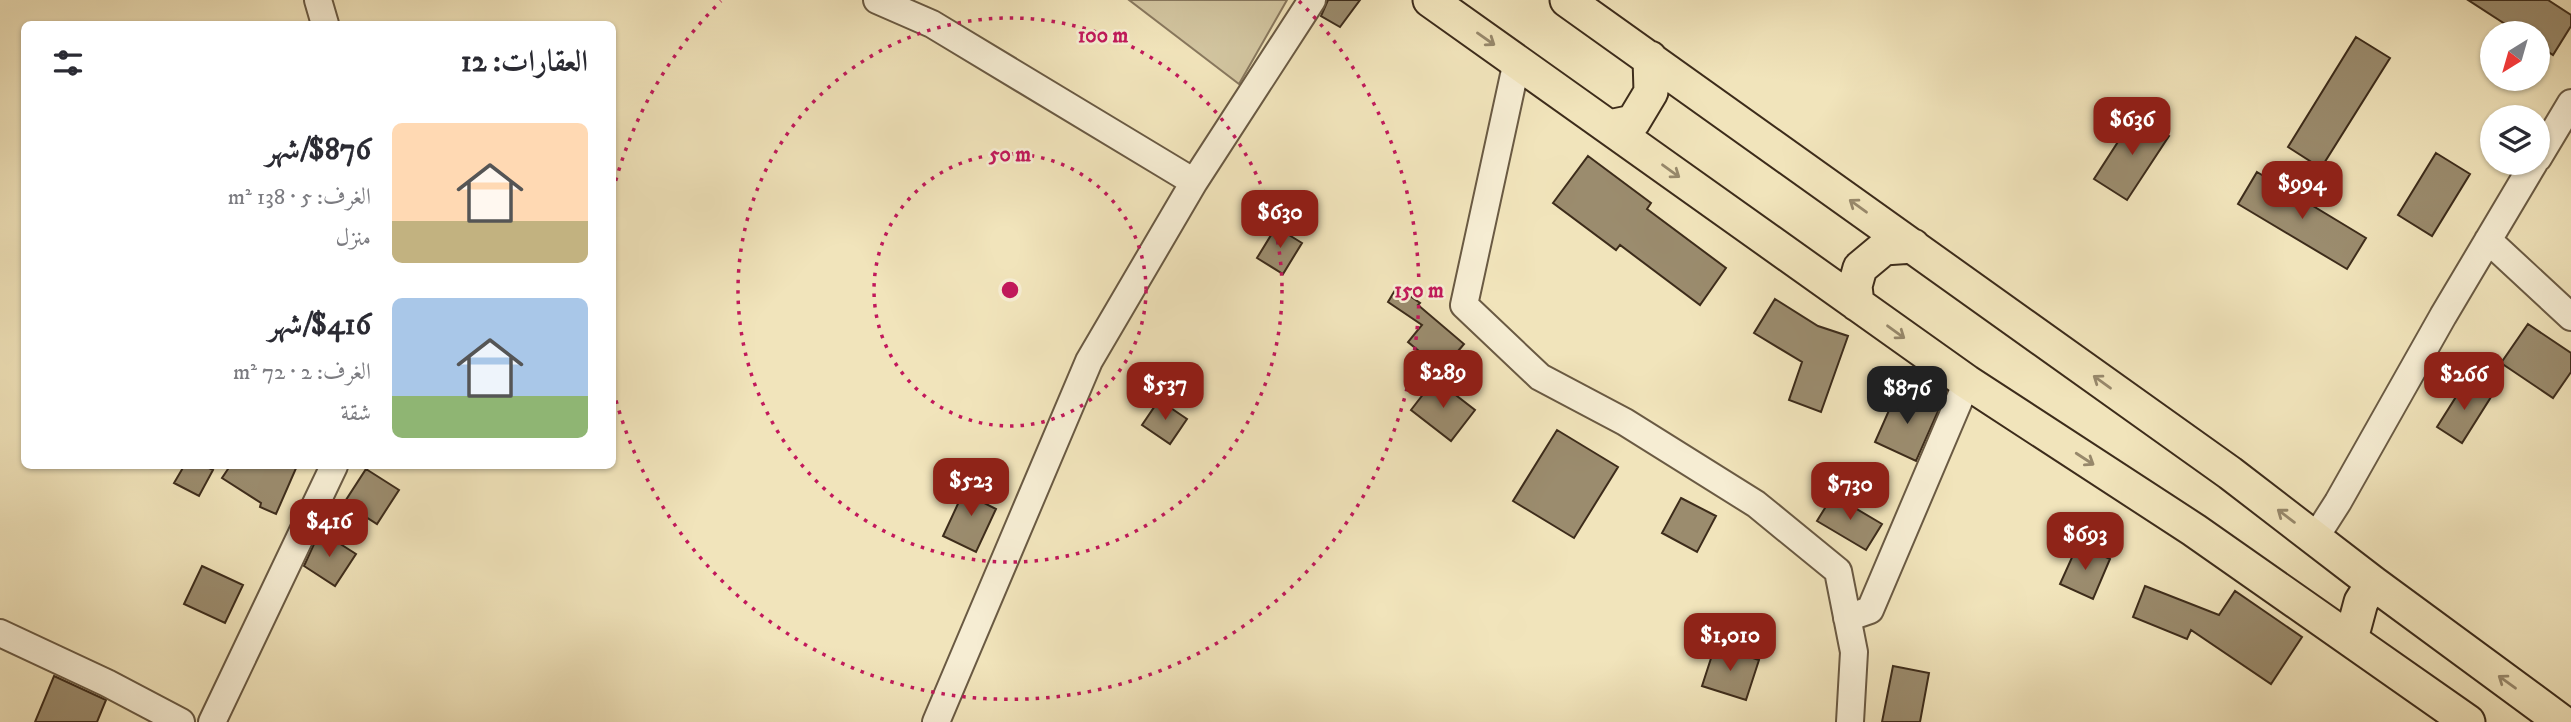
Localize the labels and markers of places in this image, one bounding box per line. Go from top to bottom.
pin: $636 [2091,97,2173,157]
pin: $994 [2261,162,2343,221]
pin: $630 [1239,190,1321,250]
centre of rings [998,278,1022,302]
pin: $289 [1402,350,1484,410]
pin: $266 [2423,352,2505,412]
pin: $537 [1124,362,1206,422]
pin: $876 [1866,366,1948,426]
pin: $523 [930,458,1012,518]
pin: $730 [1809,462,1891,522]
pin: $416 [288,500,370,559]
pin: $693 [2044,512,2126,572]
pin: $1,010 [1673,614,1787,673]

